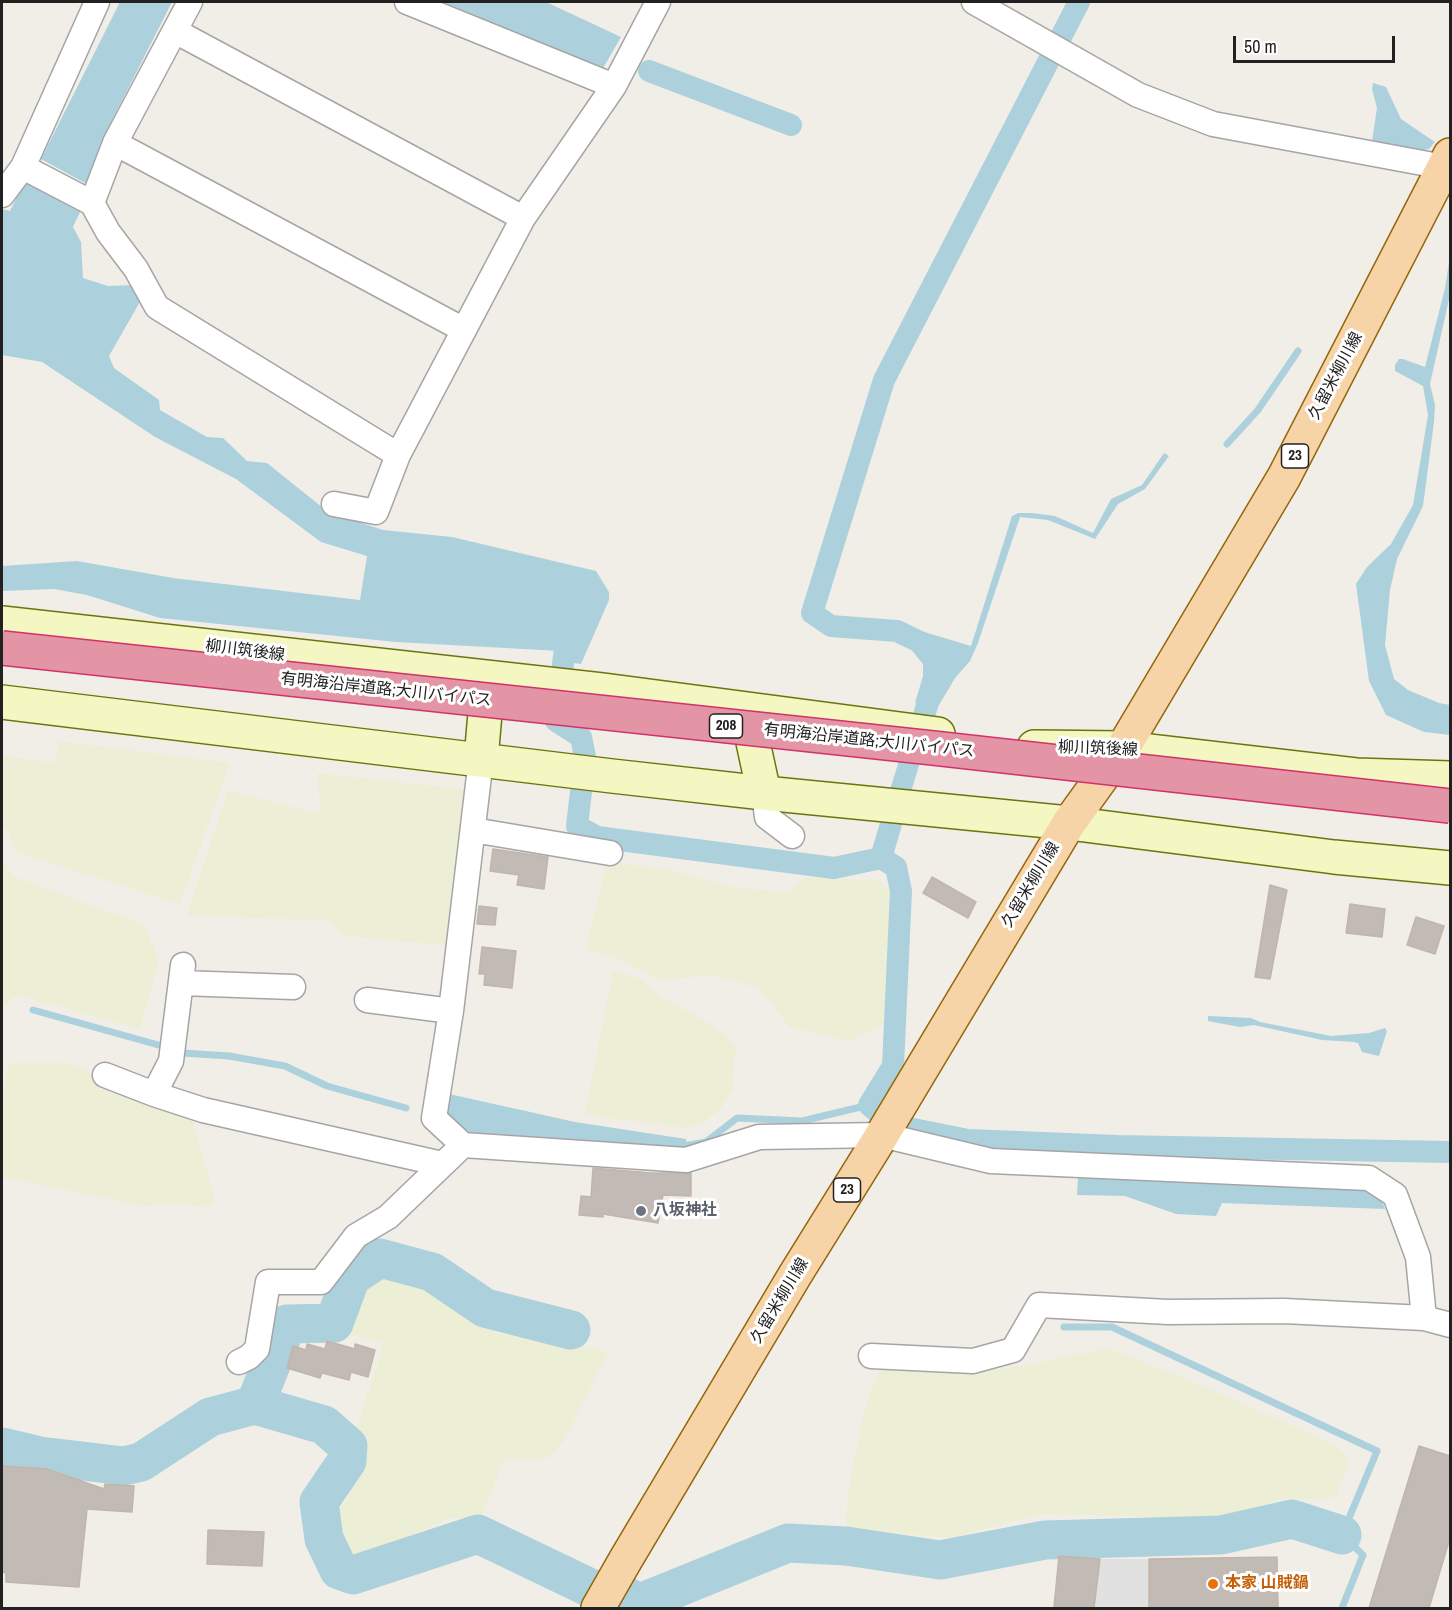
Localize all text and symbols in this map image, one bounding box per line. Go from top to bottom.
scale bar [1236,24,1398,62]
text: 50 m [1244,34,1277,59]
street label: 久留米柳川線 [1305,329,1367,423]
road number: 23 [1282,444,1308,468]
street label: 柳川筑後線 [204,637,286,665]
street label: 有明海沿岸道路;大川バイパス [280,669,492,711]
road number: 208 [710,714,742,738]
street label: 有明海沿岸道路;大川バイパス [763,720,975,762]
street label: 柳川筑後線 [1058,738,1138,760]
street label: 久留米柳川線 [998,839,1064,931]
road number: 23 [834,1178,860,1202]
place label: 八坂神社 [653,1201,717,1221]
marker: 八坂神社 [634,1204,648,1218]
street label: 久留米柳川線 [747,1255,813,1347]
place label: 本家 山賊鍋 [1225,1574,1309,1594]
marker: 本家 山賊鍋 [1206,1577,1220,1591]

